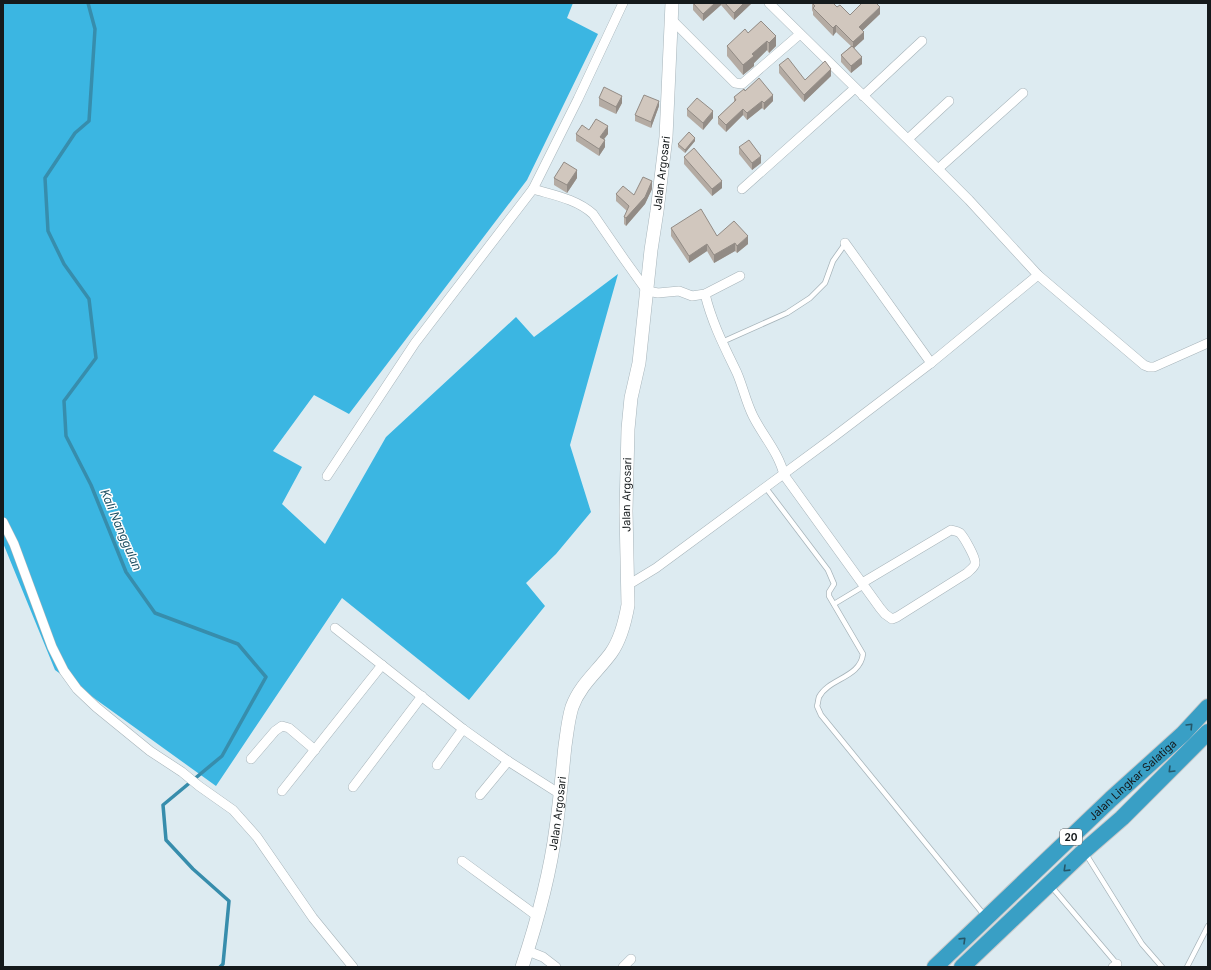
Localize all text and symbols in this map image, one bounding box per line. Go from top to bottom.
street label: Jalan Argosari [650,135,673,211]
street label: Jalan Argosari [619,457,634,532]
water label: Kali Nanggulan [98,487,145,573]
one-way arrow [1185,723,1193,731]
street label: Jalan Lingkar Salatiga [1086,736,1179,824]
one-way arrow [1168,765,1176,773]
street label: Jalan Argosari [546,776,569,852]
road number: 20 [1060,829,1082,845]
one-way arrow [1063,864,1071,872]
one-way arrow [958,937,966,945]

